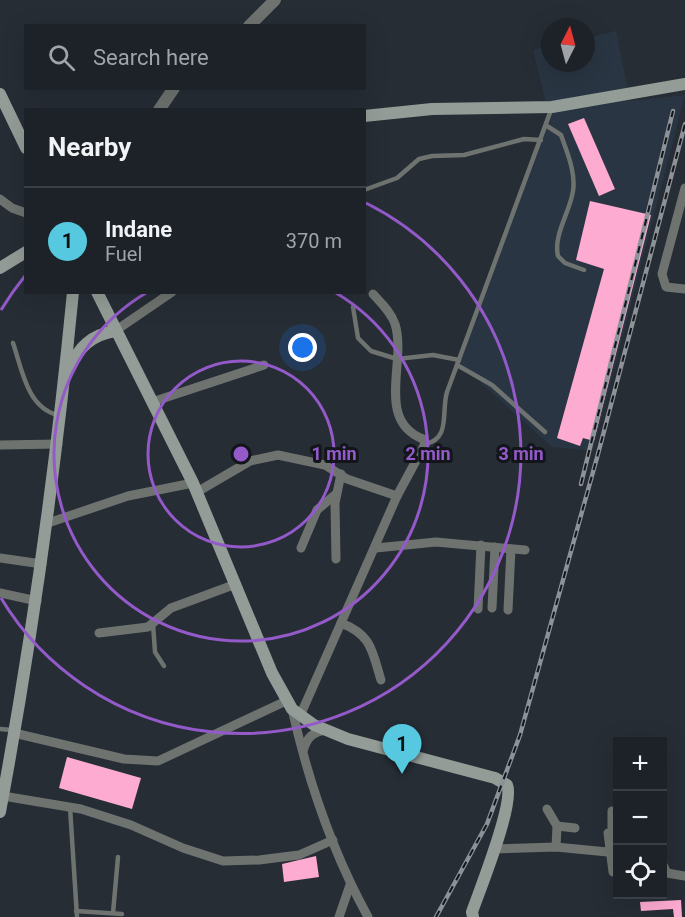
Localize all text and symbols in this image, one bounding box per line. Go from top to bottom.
north arrow [541,18,595,72]
search box [24,24,366,90]
icon: search [45,41,78,74]
text: Search here [93,45,209,70]
text: Nearby [48,132,131,162]
text: Indane [105,217,172,242]
text: 1 [62,229,73,253]
text: 370 m [286,229,342,253]
text: Fuel [105,242,142,266]
your location [288,333,317,362]
text: 1 min [311,443,357,464]
text: 2 min [405,443,451,464]
text: 3 min [498,443,544,464]
centre of rings [231,444,251,464]
pin: 1 [382,724,422,774]
map controls [613,737,667,899]
button: + [613,737,667,791]
button: − [613,791,667,845]
button: locate [613,845,667,899]

